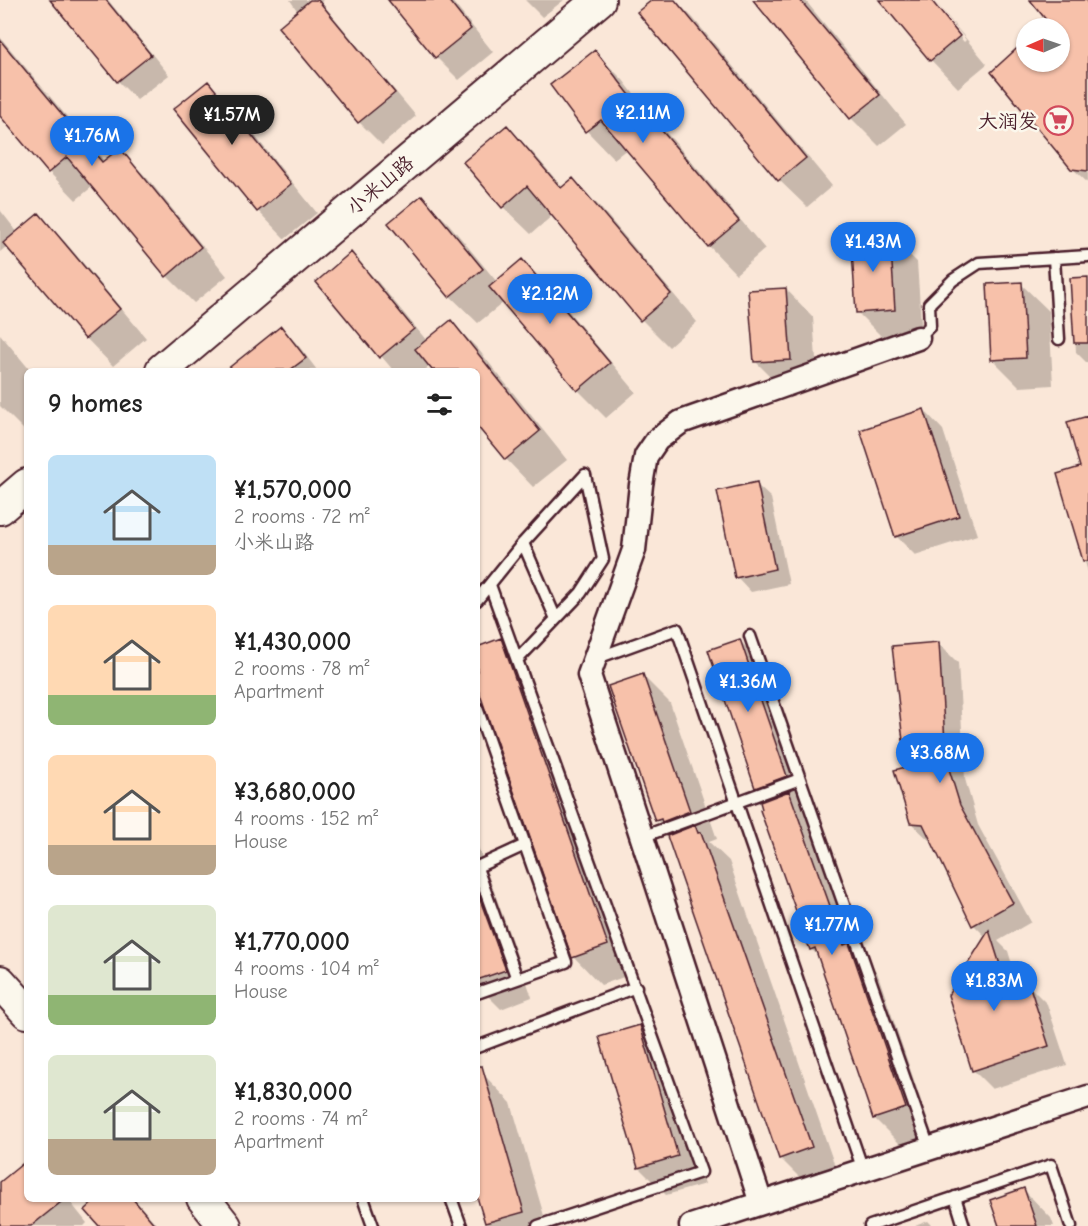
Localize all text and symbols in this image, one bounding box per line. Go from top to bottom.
north arrow [1016,18,1070,72]
map controls [1016,18,1070,72]
pin: ¥2.11M [594,93,692,144]
pin: ¥1.57M [183,95,281,146]
text: ¥2.11M [615,101,671,124]
text: ¥1.57M [203,103,261,126]
supermarket icon: 大润发 [1043,105,1075,137]
place label: 大润发 [978,110,1038,133]
pin: ¥1.76M [43,116,141,167]
text: ¥1.76M [64,124,120,147]
street label: 小米山路 [342,150,419,220]
pin: ¥1.43M [824,222,922,273]
text: ¥1.43M [845,230,901,253]
pin: ¥2.12M [501,274,599,325]
text: ¥2.12M [521,282,579,305]
icon: filters [423,388,456,421]
text: 9 homes [48,389,143,419]
text: ¥1,570,000 [234,475,352,505]
icon: home [96,479,168,551]
text: 2 rooms · 72 m² [234,505,370,528]
text: 小米山路 [234,531,314,554]
text: ¥1,430,000 [234,627,351,657]
icon: home [96,629,168,701]
text: 2 rooms · 78 m² [234,657,370,680]
pin: ¥1.36M [699,662,797,713]
text: ¥1.36M [719,670,777,693]
text: Apartment [234,680,324,703]
pin: ¥3.68M [891,733,989,784]
text: ¥3.68M [910,741,970,764]
text: ¥3,680,000 [234,777,356,807]
icon: home [96,779,168,851]
text: 4 rooms · 152 m² [234,807,378,830]
text: House [234,830,288,853]
pin: ¥1.77M [783,905,881,956]
text: ¥1.77M [804,913,860,936]
text: ¥1,770,000 [234,927,350,957]
icon: home [96,929,168,1001]
text: 4 rooms · 104 m² [234,957,379,980]
pin: ¥1.83M [945,961,1043,1012]
text: ¥1.83M [965,969,1023,992]
text: House [234,980,288,1003]
text: ¥1,830,000 [234,1077,353,1107]
icon: home [96,1079,168,1151]
text: 2 rooms · 74 m² [234,1107,367,1130]
text: Apartment [234,1130,324,1153]

